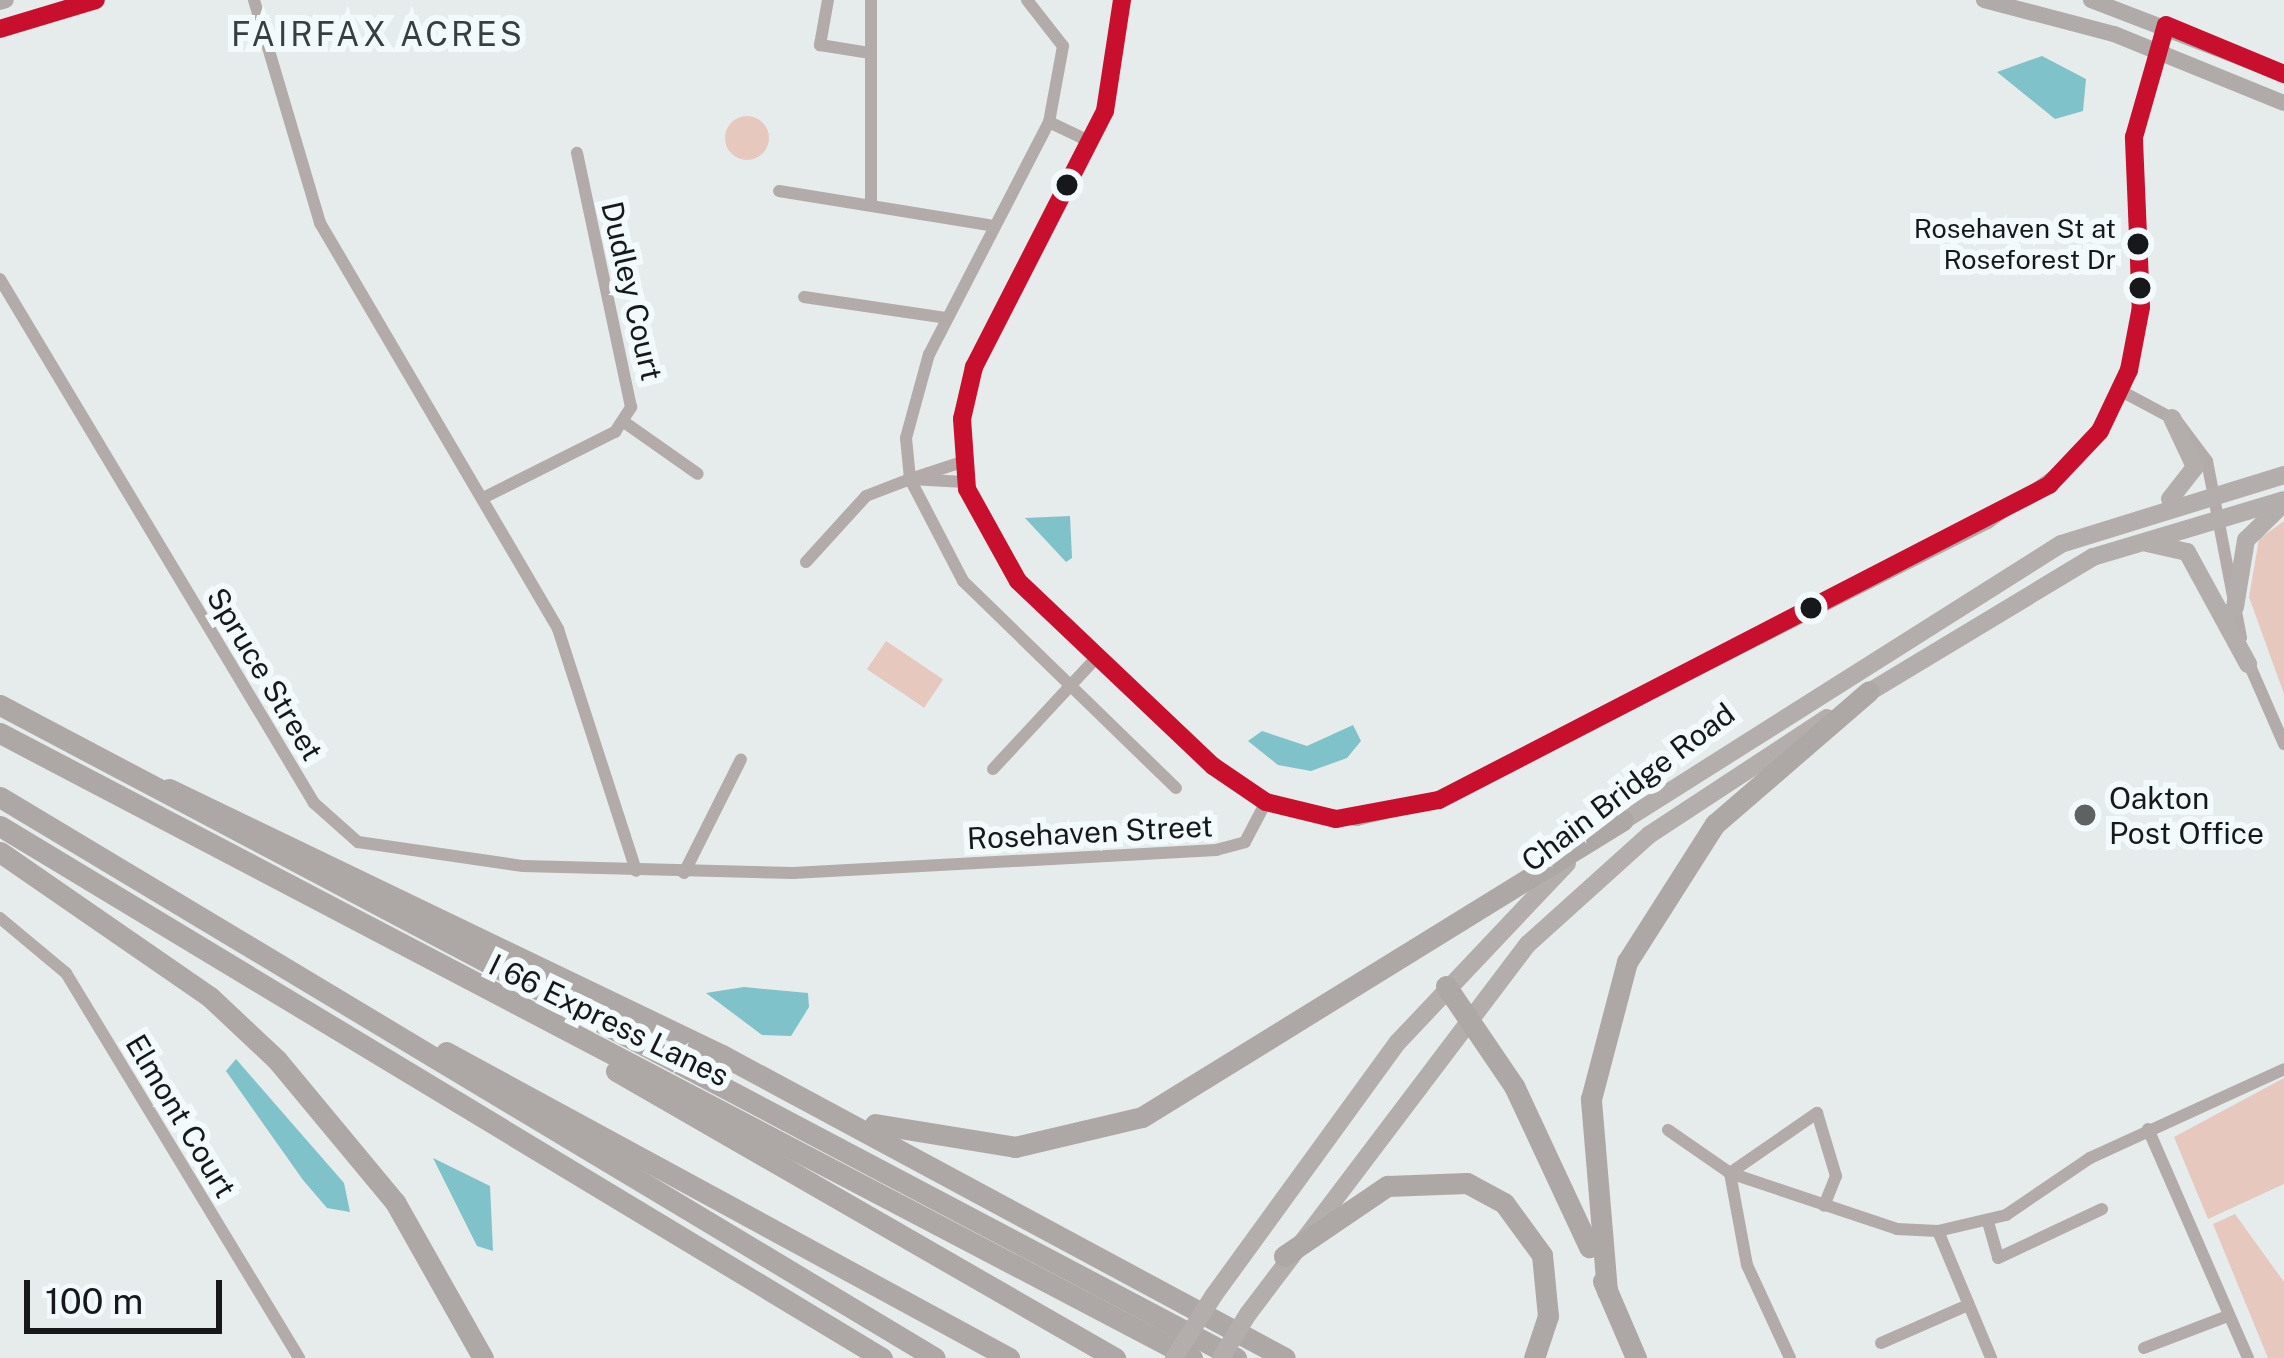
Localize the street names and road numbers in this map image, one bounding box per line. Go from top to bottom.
street label: Dudley Court [594,198,670,384]
street label: Spruce Street [199,581,331,767]
street label: Chain Bridge Road [1514,695,1742,879]
street label: Rosehaven Street [966,808,1214,856]
street label: I 66 Express Lanes [483,946,735,1094]
street label: Elmont Court [118,1028,244,1204]

